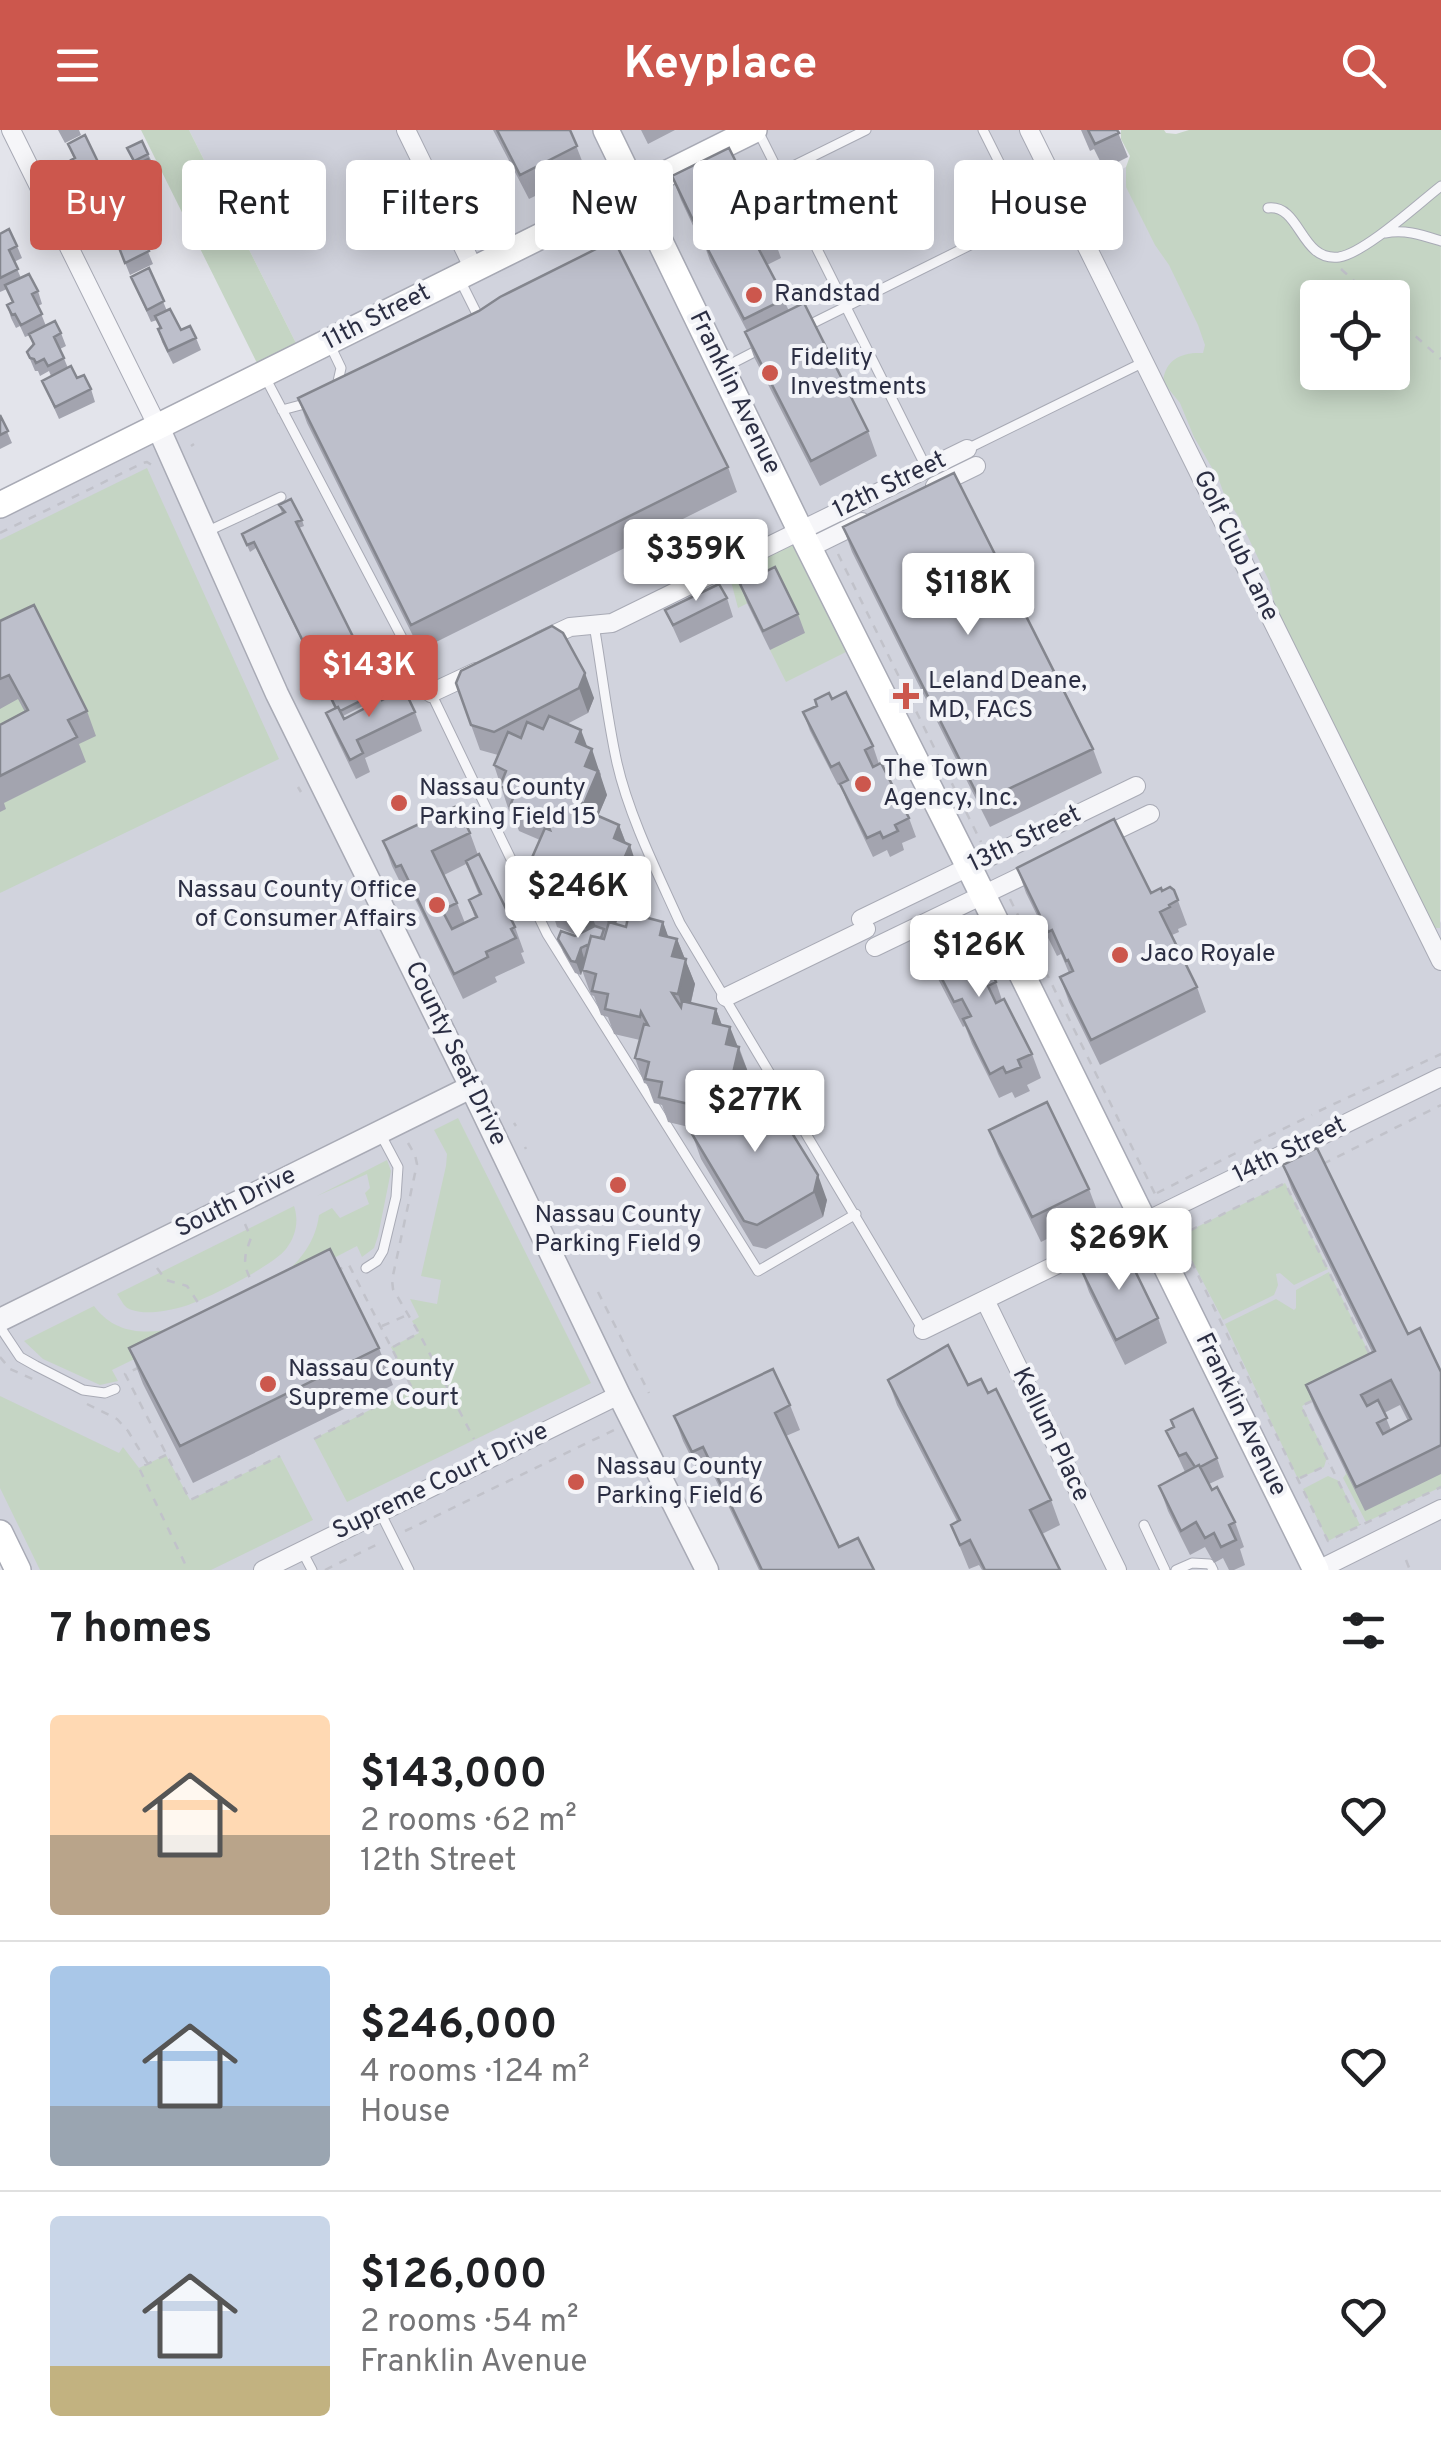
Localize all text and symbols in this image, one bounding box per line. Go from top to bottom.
text: Keyplace [624,37,817,94]
icon: menu [50,38,105,93]
icon: search [1336,38,1391,93]
chip: Buy [30,160,162,250]
chip: Rent [182,160,326,250]
chip: Filters [346,160,515,250]
chip: New [535,160,673,250]
chip: Apartment [693,160,934,250]
chip: House [954,160,1123,250]
street label: 11th Street [318,277,436,359]
place label: Randstad [774,279,881,311]
map controls [1300,280,1410,390]
button: locate [1300,280,1410,390]
marker: Randstad [743,284,765,306]
street label: Franklin Avenue [681,306,787,480]
place label: Fidelity Investments [790,343,927,404]
marker: Fidelity Investments [759,362,781,384]
street label: 12th Street [828,445,952,527]
street label: Golf Club Lane [1185,465,1285,627]
pin: $359K [626,519,766,604]
text: $359K [646,531,746,571]
pin: $118K [898,553,1038,638]
text: $118K [924,565,1012,605]
pin: $143K [299,635,439,720]
text: $143K [322,647,416,687]
place label: Leland Deane, MD, FACS [928,666,1087,727]
marker: Leland Deane, MD, FACS [893,683,919,709]
place label: The Town Agency, Inc. [883,754,1018,815]
place label: Nassau County Parking Field 15 [419,773,597,834]
marker: The Town Agency, Inc. [852,773,874,795]
marker: Nassau County Parking Field 15 [388,792,410,814]
street label: 13th Street [963,799,1087,881]
pin: $246K [508,856,648,941]
text: $246K [527,868,629,908]
place label: Nassau County Office of Consumer Affairs [177,875,417,936]
marker: Nassau County Office of Consumer Affairs [426,894,448,916]
pin: $126K [909,915,1049,1000]
text: $126K [932,927,1026,967]
place label: Jaco Royale [1140,939,1275,971]
marker: Jaco Royale [1109,944,1131,966]
street label: County Seat Drive [396,956,514,1152]
pin: $277K [685,1070,825,1155]
text: $277K [707,1082,803,1122]
street label: 14th Street [1228,1110,1352,1192]
street label: South Drive [170,1160,302,1246]
marker: Nassau County Parking Field 9 [607,1174,629,1196]
place label: Nassau County Parking Field 9 [534,1200,702,1261]
pin: $269K [1049,1208,1189,1293]
text: $269K [1069,1220,1169,1260]
street label: Franklin Avenue [1187,1328,1293,1502]
place label: Nassau County Supreme Court [288,1354,459,1415]
street label: Kellum Place [1004,1363,1096,1507]
marker: Nassau County Supreme Court [257,1373,279,1395]
street label: Supreme Court Drive [328,1416,554,1548]
place label: Nassau County Parking Field 6 [596,1452,764,1513]
marker: Nassau County Parking Field 6 [565,1471,587,1493]
icon: filters [1336,1603,1391,1658]
text: 7 homes [50,1604,212,1657]
text: $143,000 [360,1749,547,1802]
icon: home [130,1755,250,1875]
icon: heart [1336,1788,1391,1843]
text: 2 rooms · 62 m² [360,1802,577,1842]
text: 12th Street [360,1842,517,1882]
text: $246,000 [360,2000,557,2053]
icon: home [130,2006,250,2126]
icon: heart [1336,2039,1391,2094]
text: 4 rooms · 124 m² [360,2053,590,2093]
text: House [360,2093,450,2133]
text: $126,000 [360,2250,547,2303]
icon: home [130,2256,250,2376]
icon: heart [1336,2289,1391,2344]
text: 2 rooms · 54 m² [360,2303,579,2343]
text: Franklin Avenue [360,2343,587,2383]

